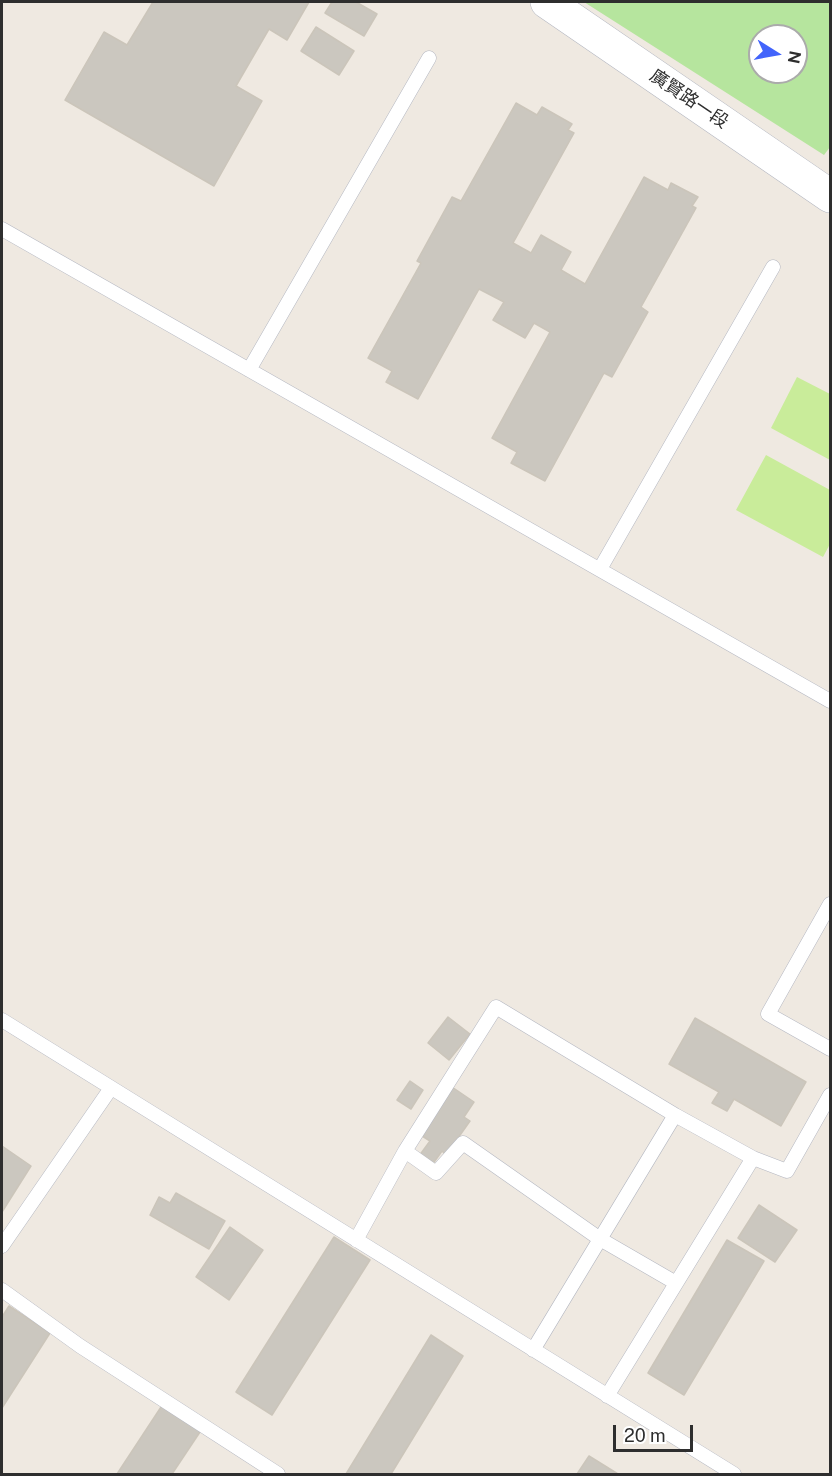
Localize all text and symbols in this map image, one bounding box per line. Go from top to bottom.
north arrow [748,24,808,84]
text: N [784,49,805,65]
street label: 廣賢路一段 [646,65,732,133]
scale bar [616,1413,696,1451]
text: 20 m [624,1425,666,1446]

